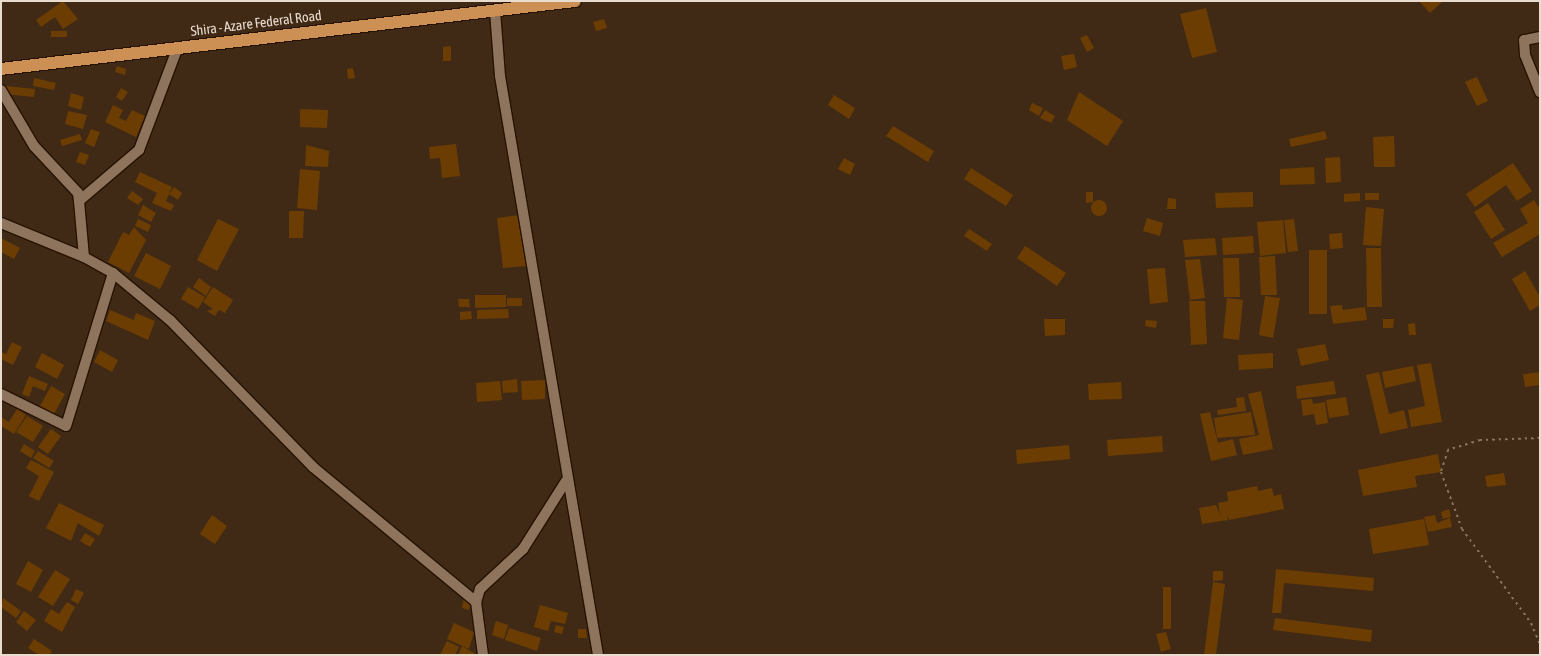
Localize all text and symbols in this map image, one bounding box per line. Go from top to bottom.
street label: Shira - Azare Federal Road [190,7,322,39]

